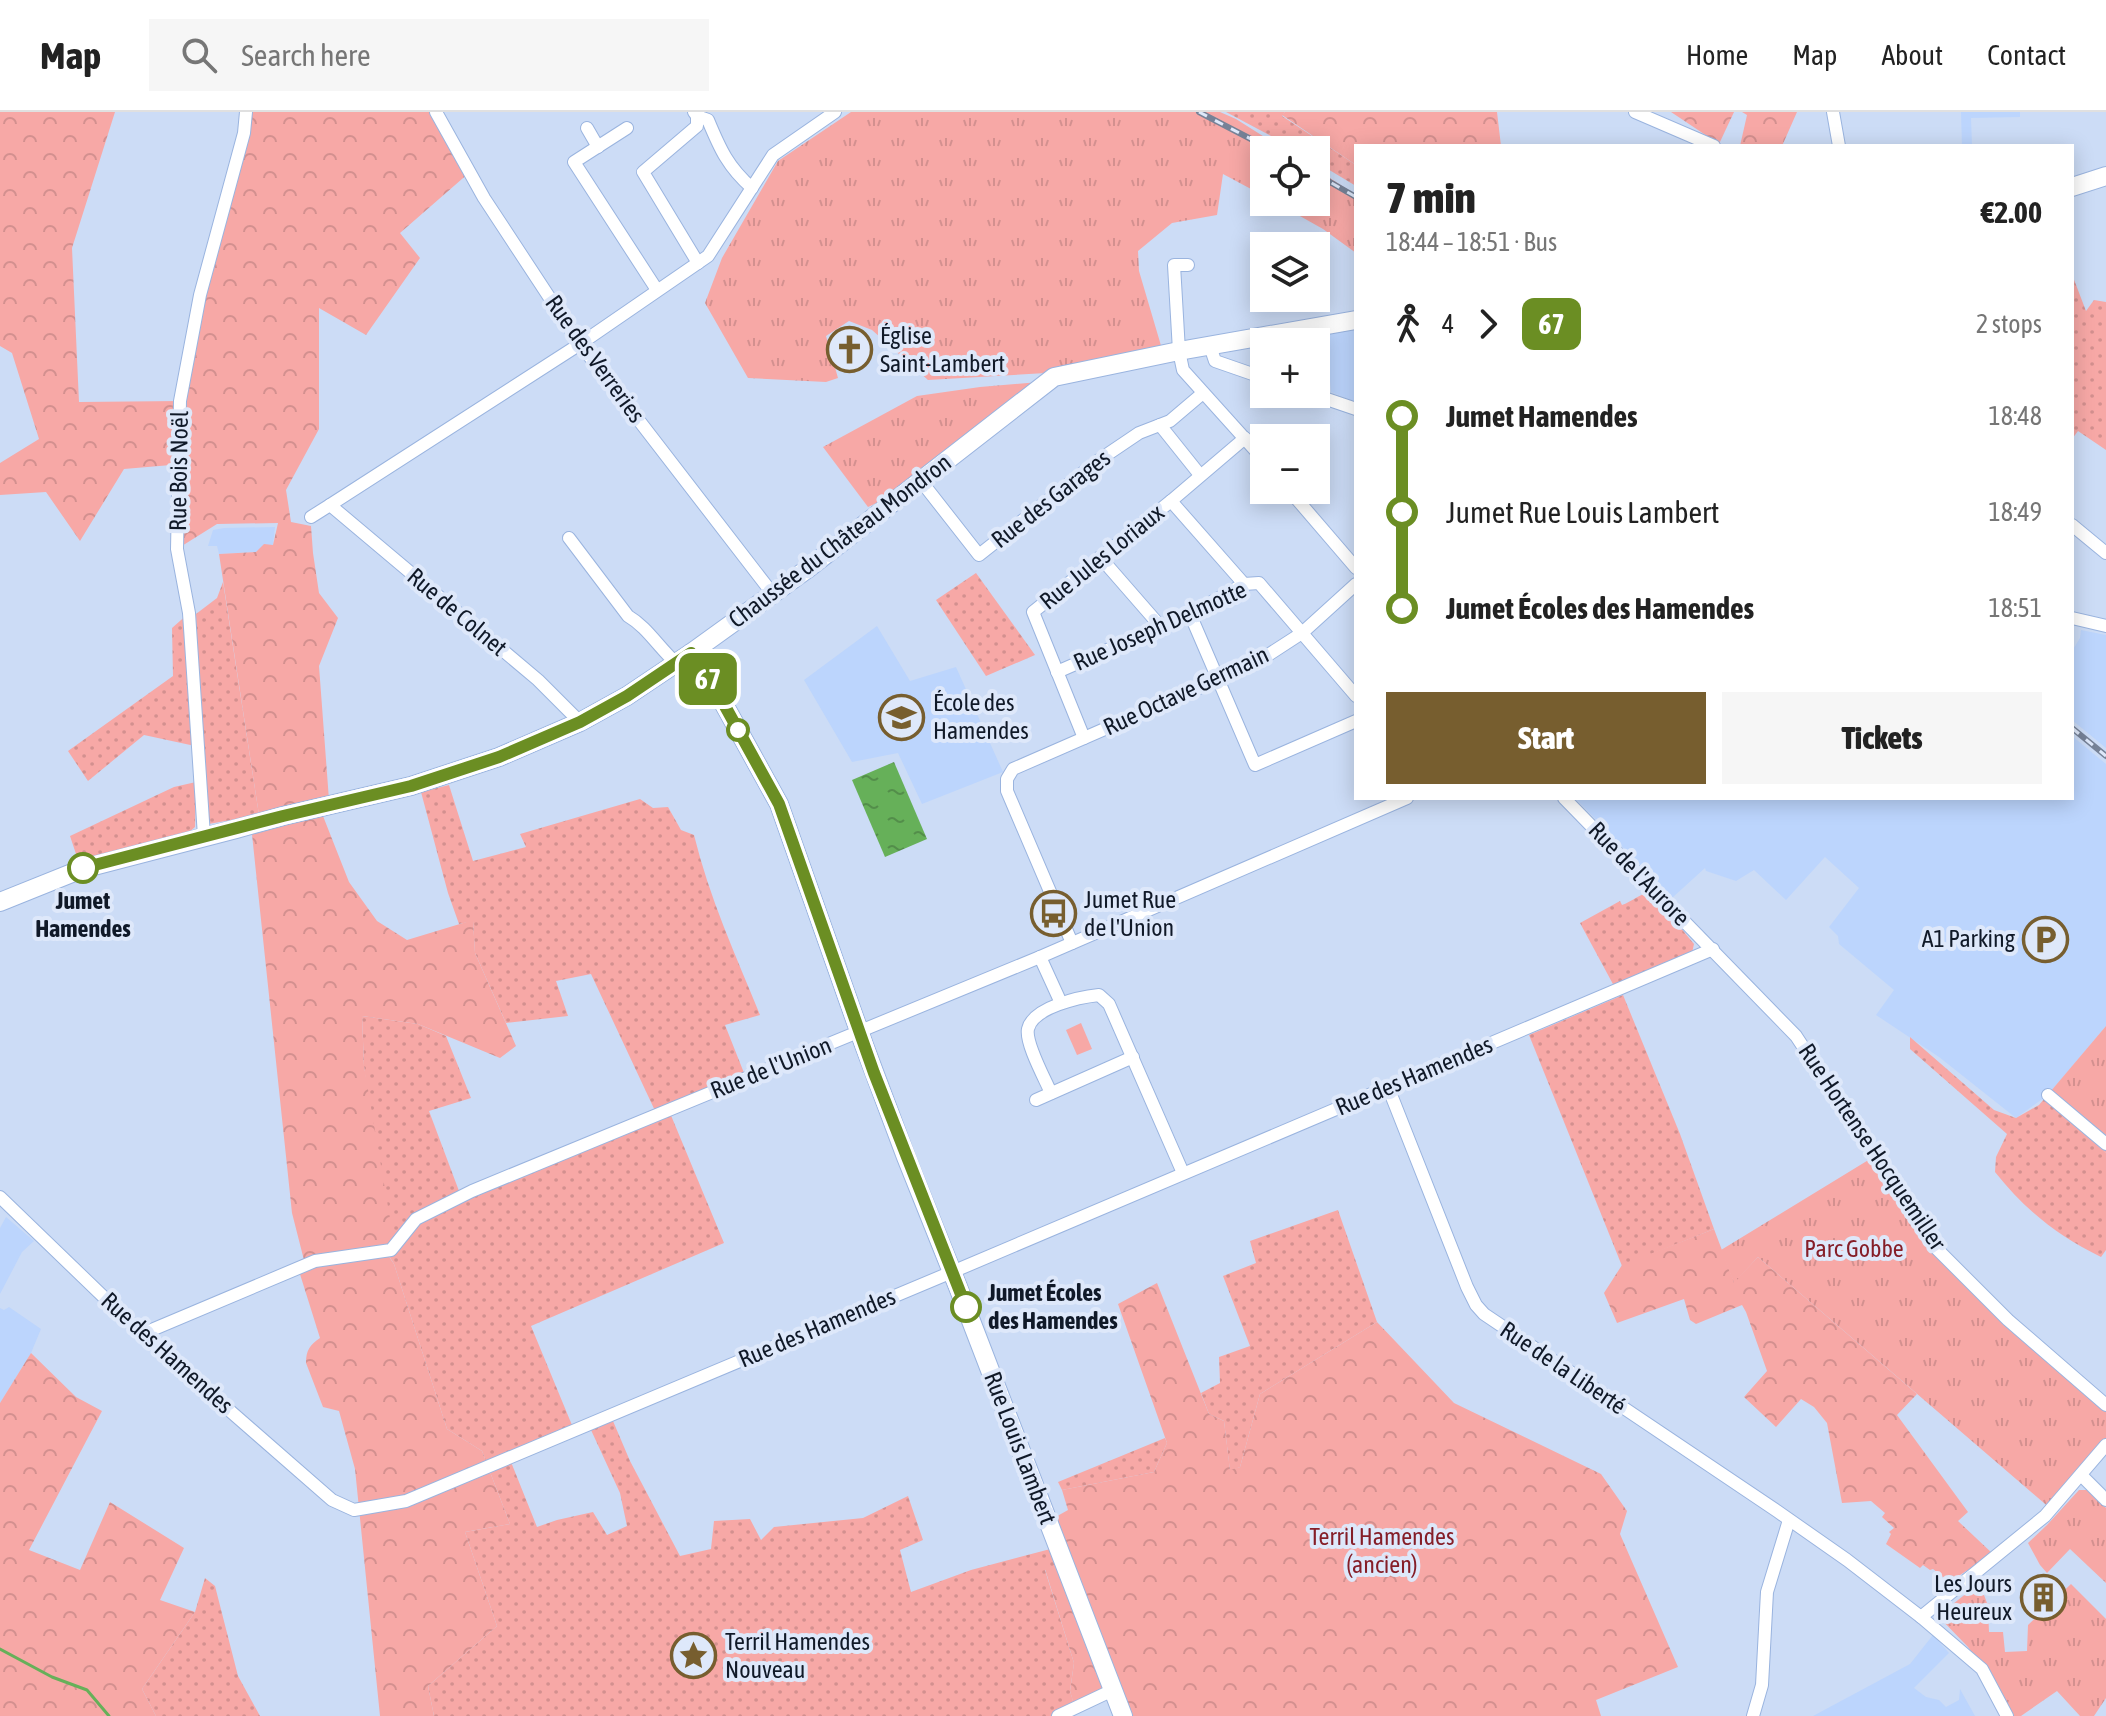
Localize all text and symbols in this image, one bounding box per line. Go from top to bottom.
search box [149,19,709,91]
icon: search [177,33,221,77]
text: Map [40,34,101,77]
text: Search here [241,38,371,72]
text: Home [1686,39,1748,71]
text: Map [1792,39,1837,71]
text: About [1881,39,1943,71]
text: Contact [1987,39,2066,71]
map controls [1250,136,1330,504]
button: locate [1250,136,1330,216]
text: 7 min [1386,172,1476,222]
text: €2.00 [1981,195,2042,229]
text: 18:44 – 18:51 · Bus [1386,227,1557,257]
button: layers [1250,232,1330,312]
street label: Rue des Verreries [540,290,651,428]
icon: walk [1386,302,1430,346]
icon: forward [1466,302,1510,346]
text: 67 [1538,308,1565,340]
text: 4 [1442,309,1454,339]
text: 2 stops [1976,309,2042,339]
place label: Église Saint-Lambert [880,322,1005,377]
church icon: Église Saint-Lambert [825,326,873,374]
button: + [1250,328,1330,408]
text: Jumet Hamendes [1446,399,1638,433]
text: 18:48 [1988,401,2042,431]
street label: Rue Bois Noël [164,410,193,531]
button: − [1250,424,1330,504]
street label: Rue des Garages [986,444,1115,553]
street label: Chaussée du Château Mondron [723,448,956,633]
text: Jumet Rue Louis Lambert [1446,495,1719,529]
text: 18:49 [1988,497,2042,527]
street label: Rue Jules Loriaux [1034,498,1169,615]
street label: Rue de Colnet [402,562,512,661]
street label: Rue Joseph Delmotte [1069,575,1250,676]
text: Jumet Écoles des Hamendes [1446,591,1754,625]
text: 18:51 [1988,593,2042,623]
street label: Rue Octave Germain [1099,641,1273,741]
line badge: 67 [672,653,744,705]
text: 67 [695,663,721,695]
place label: École des Hamendes [933,689,1029,744]
button: Start [1386,692,1706,784]
button: Tickets [1722,692,2042,784]
school or university icon: École des Hamendes [878,693,926,741]
unlabelled marker [727,719,749,741]
street label: Rue de l'Aurore [1583,816,1695,931]
marker: Jumet Hamendes [68,853,98,883]
place label: Jumet Rue de l'Union [1084,886,1176,941]
place label: Jumet Hamendes [35,887,131,942]
bus stop icon: Jumet Rue de l'Union [1029,890,1077,938]
parking icon: A1 Parking [2022,915,2070,963]
place label: A1 Parking [1922,925,2016,952]
street label: Rue des Hamendes [1331,1030,1496,1121]
street label: Rue de l'Union [706,1031,835,1104]
street label: Rue Hortense Hocquemiller [1793,1038,1952,1256]
park label: Parc Gobbe [1804,1235,1904,1262]
place label: Jumet Écoles des Hamendes [987,1279,1118,1334]
street label: Rue des Hamendes [734,1282,899,1373]
street label: Rue des Hamendes [96,1287,239,1419]
marker: Jumet Écoles des Hamendes [951,1292,981,1322]
street label: Rue de la Liberté [1495,1316,1631,1419]
street label: Rue Louis Lambert [979,1368,1062,1528]
park label: Terril Hamendes (ancien) [1310,1523,1454,1578]
place label: Les Jours Heureux [1934,1570,2012,1625]
building icon: Les Jours Heureux [2019,1574,2067,1622]
place label: Terril Hamendes Nouveau [725,1628,870,1683]
place icon: Terril Hamendes Nouveau [670,1632,718,1680]

